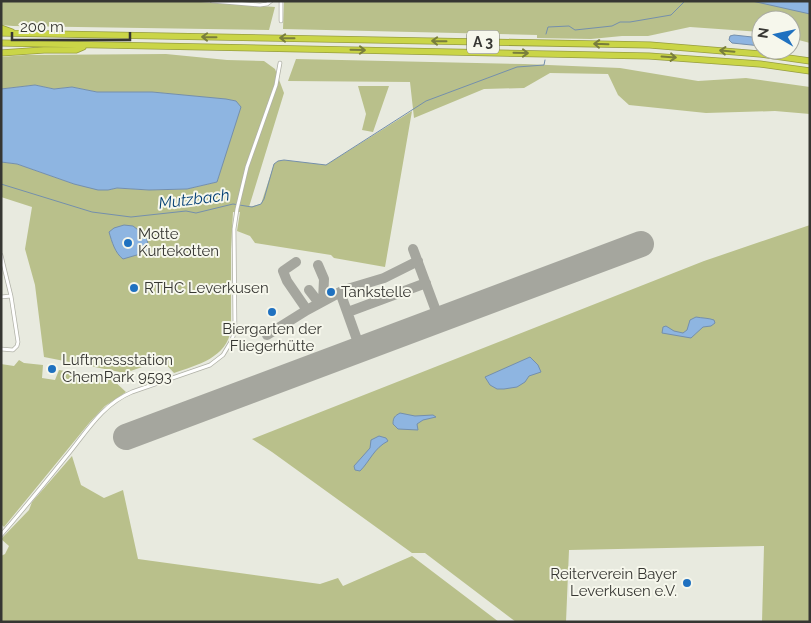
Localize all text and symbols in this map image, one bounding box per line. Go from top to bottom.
scale bar [12,10,130,42]
north arrow [751,10,801,60]
text: 200 m [20,18,64,36]
text: N [754,26,772,39]
road number: A 3 [467,31,499,54]
one-way arrow [202,32,218,42]
one-way arrow [280,33,296,43]
one-way arrow [431,36,447,46]
one-way arrow [593,39,609,48]
one-way arrow [350,45,366,55]
one-way arrow [719,46,735,56]
one-way arrow [513,48,529,57]
one-way arrow [661,53,677,62]
water label: Mutzbach [157,185,231,213]
place label: Motte Kurtekotten [138,225,219,260]
marker: Motte Kurtekotten [122,237,134,249]
place label: RTHC Leverkusen [144,279,269,297]
marker: RTHC Leverkusen [128,282,140,294]
place label: Tankstelle [341,283,412,301]
marker: Tankstelle [325,286,337,298]
marker: Biergarten der Fliegerhütte [266,306,278,318]
place label: Biergarten der Fliegerhütte [222,320,322,355]
place label: Luftmessstation ChemPark 9593 [62,351,173,386]
marker: Luftmessstation ChemPark 9593 [46,363,58,375]
place label: Reiterverein Bayer Leverkusen e.V. [550,565,678,600]
marker: Reiterverein Bayer Leverkusen e.V. [681,577,693,589]

